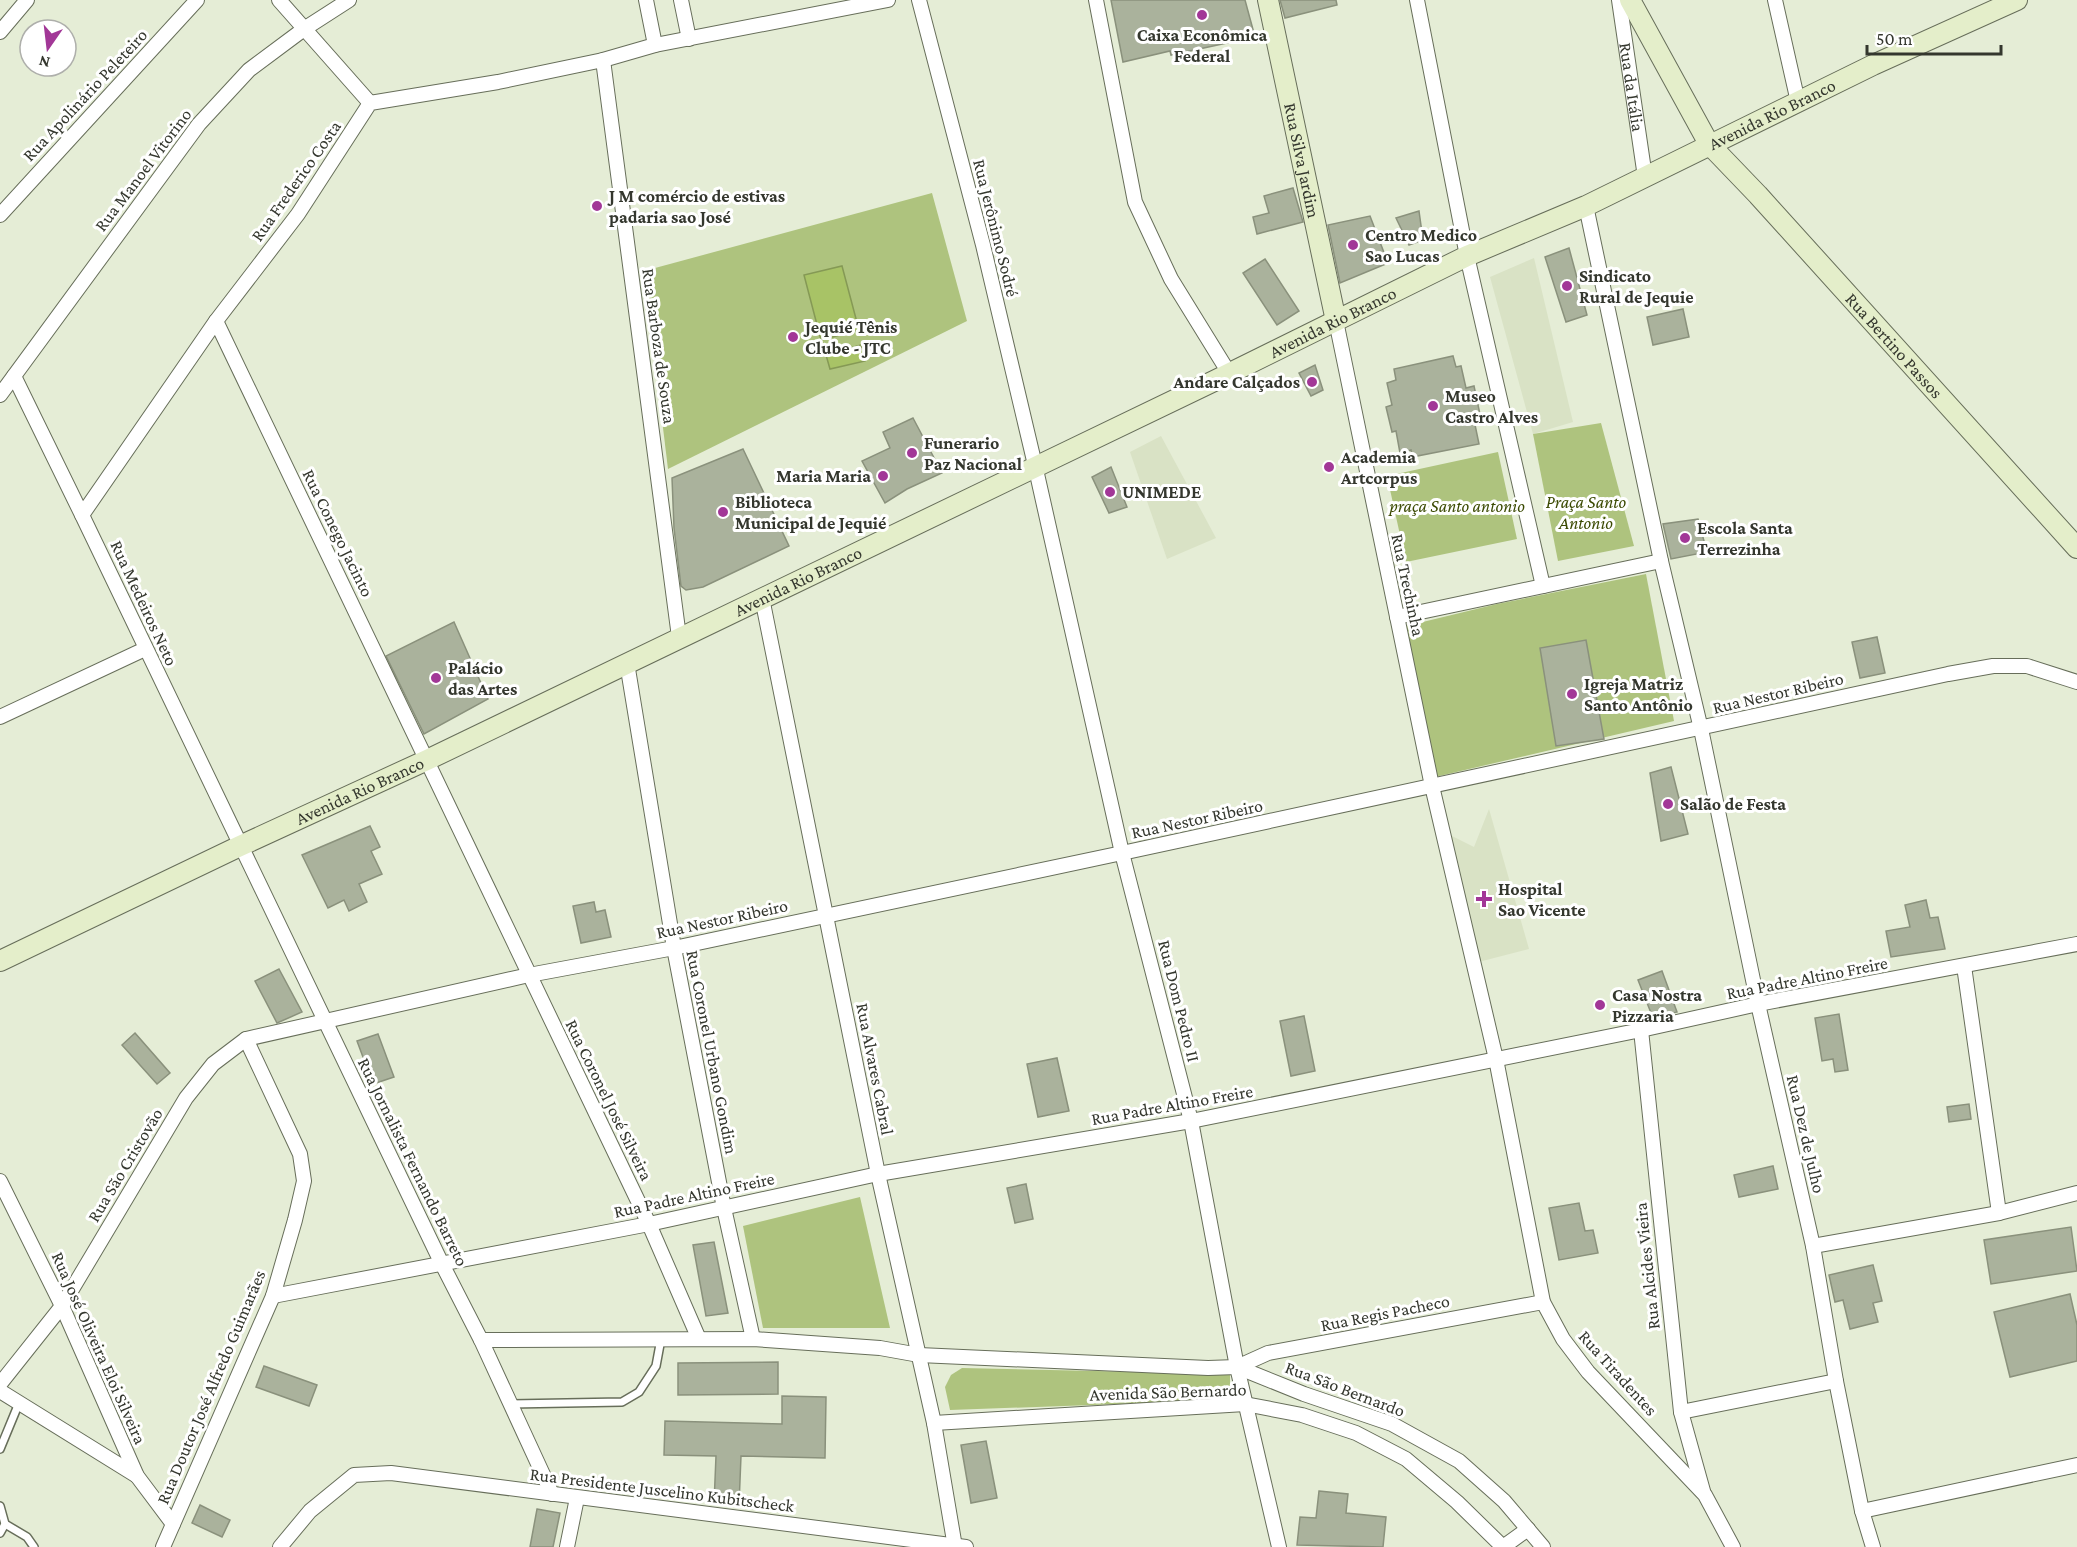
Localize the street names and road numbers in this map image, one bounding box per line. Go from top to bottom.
street label: Rua Apolinário Peleteiro [19,25,151,165]
street label: Rua da Itália [1615,41,1648,133]
street label: Avenida Rio Branco [1705,75,1839,154]
street label: Rua Silva Jardim [1280,101,1324,220]
street label: Rua Manoel Vitorino [90,105,196,235]
street label: Rua Frederico Costa [247,117,345,245]
street label: Rua Jerônimo Sodré [969,157,1023,299]
street label: Rua Barboza de Souza [638,267,680,425]
street label: Avenida Rio Branco [1266,283,1400,362]
street label: Rua Bertino Passos [1841,289,1947,402]
street label: Rua Conego Jacinto [298,466,378,600]
street label: Rua Trechinha [1387,532,1429,638]
street label: Rua Medeiros Neto [106,537,182,669]
street label: Avenida Rio Branco [731,542,865,620]
street label: Rua Nestor Ribeiro [1711,668,1845,718]
street label: Avenida Rio Branco [293,753,427,829]
street label: Rua Nestor Ribeiro [1130,795,1265,843]
street label: Rua Nestor Ribeiro [655,895,790,943]
street label: Rua Dom Pedro II [1154,938,1204,1064]
street label: Rua Coronel Urbano Gondim [682,948,742,1156]
street label: Rua Padre Altino Freire [1725,953,1889,1003]
street label: Rua Alvares Cabral [852,1001,898,1137]
street label: Rua Coronel José Silveira [561,1016,657,1184]
street label: Rua Jornalista Fernando Barreto [354,1055,472,1269]
street label: Rua Dez de Julho [1783,1073,1829,1195]
street label: Rua Padre Altino Freire [1090,1081,1254,1129]
street label: Rua São Cristovão [83,1104,167,1225]
street label: Rua Padre Altino Freire [612,1168,776,1222]
street label: Rua Alcides Vieira [1630,1201,1664,1331]
street label: Rua José Oliveira Eloi Silveira [48,1249,150,1447]
street label: Rua Doutor José Alfredo Guimarães [152,1267,270,1507]
street label: Rua Regis Pacheco [1319,1291,1451,1335]
street label: Rua Tiradentes [1575,1326,1661,1420]
street label: Rua São Bernardo [1282,1357,1408,1421]
street label: Avenida São Bernardo [1089,1379,1247,1405]
street label: Rua Presidente Juscelino Kubitscheck [529,1464,796,1516]

